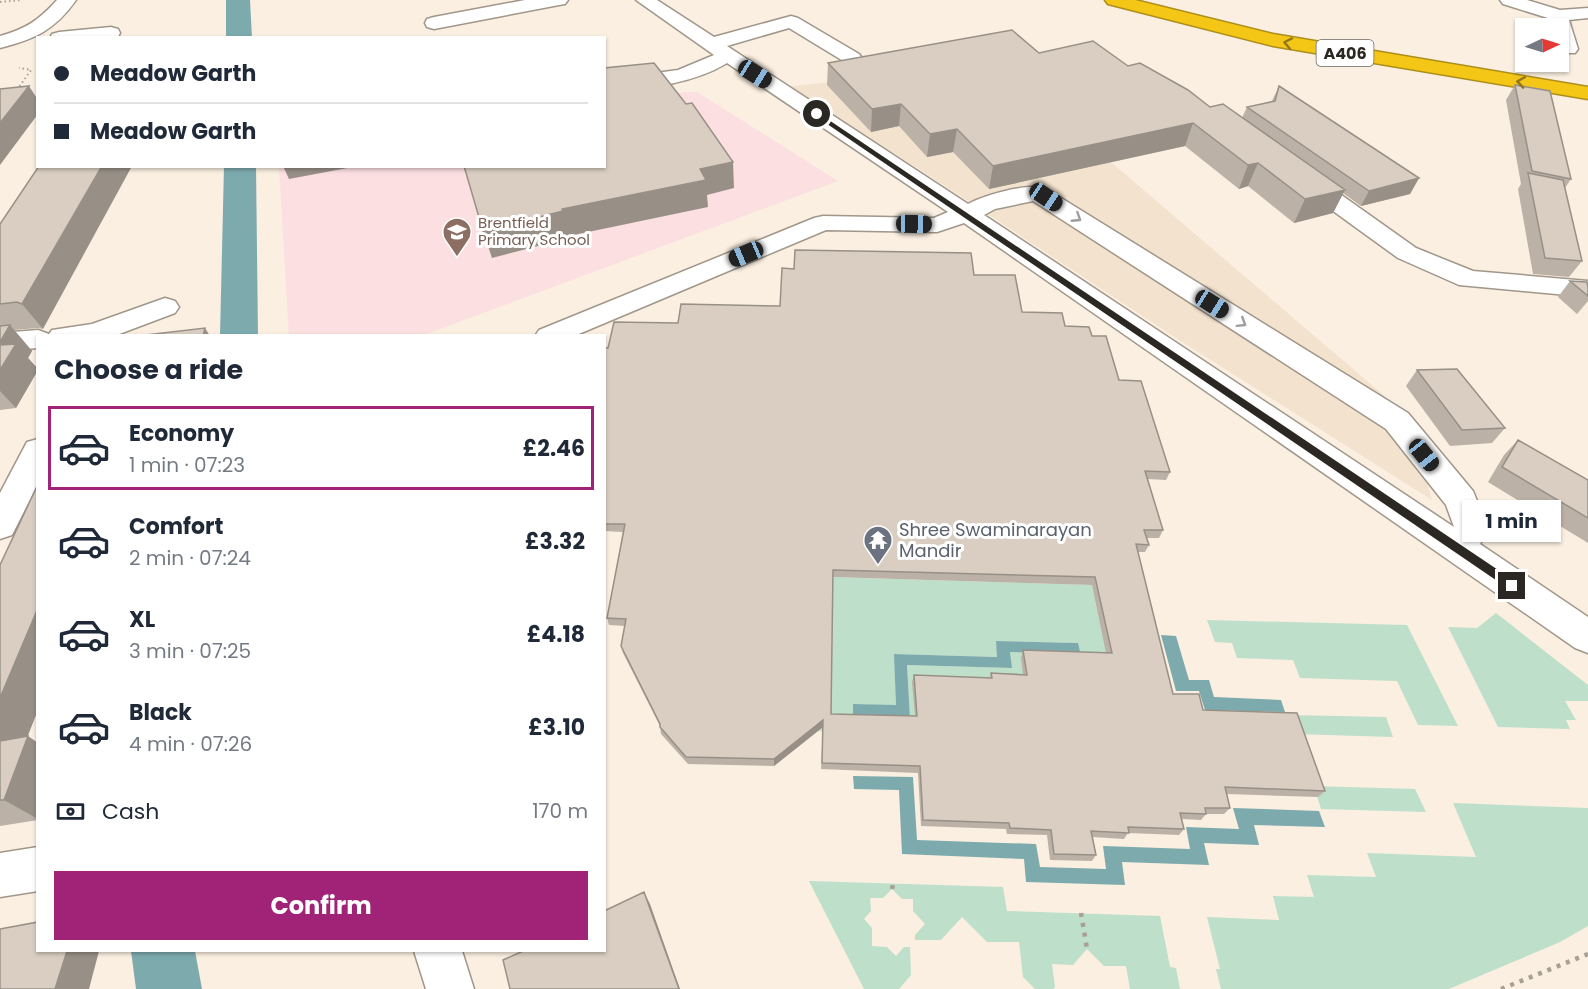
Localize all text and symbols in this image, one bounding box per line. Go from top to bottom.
north arrow [1515,18,1569,72]
map controls [1515,18,1569,72]
one-way arrow [1283,37,1293,50]
road number: A406 [1316,40,1374,66]
car [735,57,775,91]
text: Meadow Garth [90,58,256,89]
one-way arrow [1517,77,1526,89]
route start [803,100,830,127]
text: Meadow Garth [90,116,256,147]
car [1026,179,1066,215]
one-way arrow [1071,211,1082,222]
place label: Brentfield Primary School [478,212,590,250]
car [896,215,932,233]
school or university icon: Brentfield Primary School [441,216,473,258]
car [726,239,766,269]
car [1192,287,1232,321]
one-way arrow [1236,315,1246,327]
text: Choose a ride [54,351,243,388]
text: Economy [129,418,234,449]
icon: car [57,421,111,475]
text: £2.46 [523,433,585,464]
car [1406,435,1442,475]
text: 1 min · 07:23 [129,451,245,479]
callout: 1 min [1462,499,1562,541]
text: 1 min [1485,507,1538,535]
text: Comfort [129,511,223,542]
icon: car [57,514,111,568]
place label: Shree Swaminarayan Mandir [899,517,1092,563]
temple icon: Shree Swaminarayan Mandir [862,524,894,566]
text: £3.32 [525,526,585,557]
text: 2 min · 07:24 [129,544,251,572]
route end [1498,572,1525,599]
text: XL [129,604,155,635]
icon: car [57,607,111,661]
text: £4.18 [527,619,585,650]
text: 3 min · 07:25 [129,637,251,665]
text: Black [129,697,192,728]
icon: car [57,700,111,754]
text: £3.10 [528,712,585,743]
text: 4 min · 07:26 [129,730,252,758]
icon: cash [54,795,87,828]
text: Cash [102,796,159,827]
text: 170 m [532,797,588,825]
button: Confirm [54,871,588,940]

